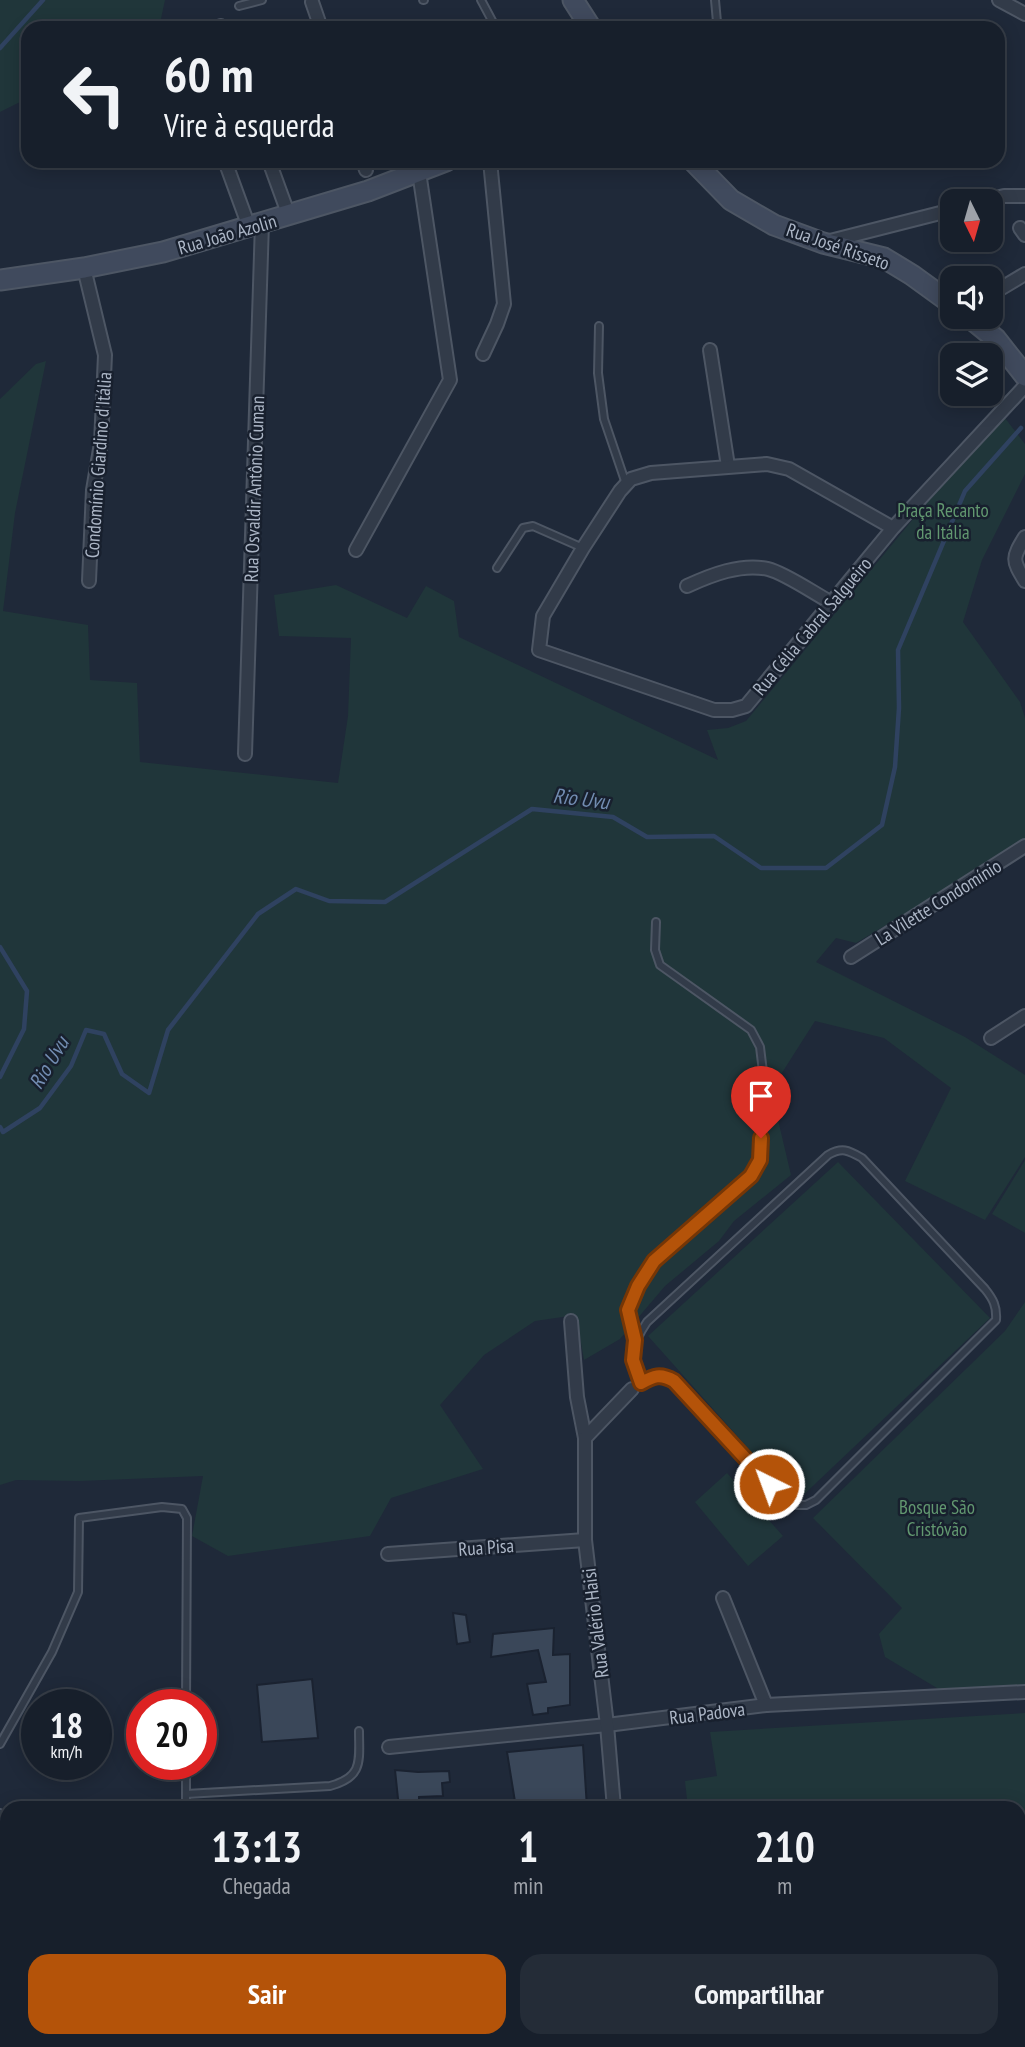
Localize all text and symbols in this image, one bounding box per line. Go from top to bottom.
text: 60 m [164,42,253,106]
icon: left [49,49,140,140]
text: Vire à esquerda [164,104,335,146]
north arrow [940,189,1003,252]
map controls [940,189,1003,406]
street label: Rua João Azolin [175,208,279,260]
street label: Rua José Risseto [783,217,893,275]
button: sound [940,266,1003,329]
button: layers [940,343,1003,406]
street label: Condomínio Giardino d'Itália [80,371,116,559]
street label: Rua Osvaldir Antônio Cuman [239,395,269,583]
park label: Praça Recanto da Itália [897,498,989,544]
street label: Rua Célia Cabral Salgueiro [747,552,877,700]
water label: Rio Uvu [551,782,613,816]
street label: La Vilette Condomínio [870,854,1006,950]
water label: Rio Uvu [22,1030,76,1094]
pin [731,1066,791,1138]
icon: arrive [742,1077,780,1115]
position arrow [732,1447,806,1521]
park label: Bosque São Cristóvão [899,1495,975,1541]
street label: Rua Pisa [457,1533,515,1561]
street label: Rua Valério Haisi [576,1567,614,1679]
speed limit sign: 20 [126,1689,217,1780]
street label: Rua Padova [668,1696,746,1730]
text: 18 [50,1702,83,1748]
text: km/h [51,1740,82,1763]
text: 13:13 [211,1819,302,1874]
text: 1 [518,1819,538,1874]
text: 210 [755,1819,815,1874]
text: Chegada [223,1871,291,1900]
text: min [513,1871,543,1900]
text: m [777,1871,792,1900]
button: Sair [28,1954,506,2034]
button: Compartilhar [520,1954,998,2034]

